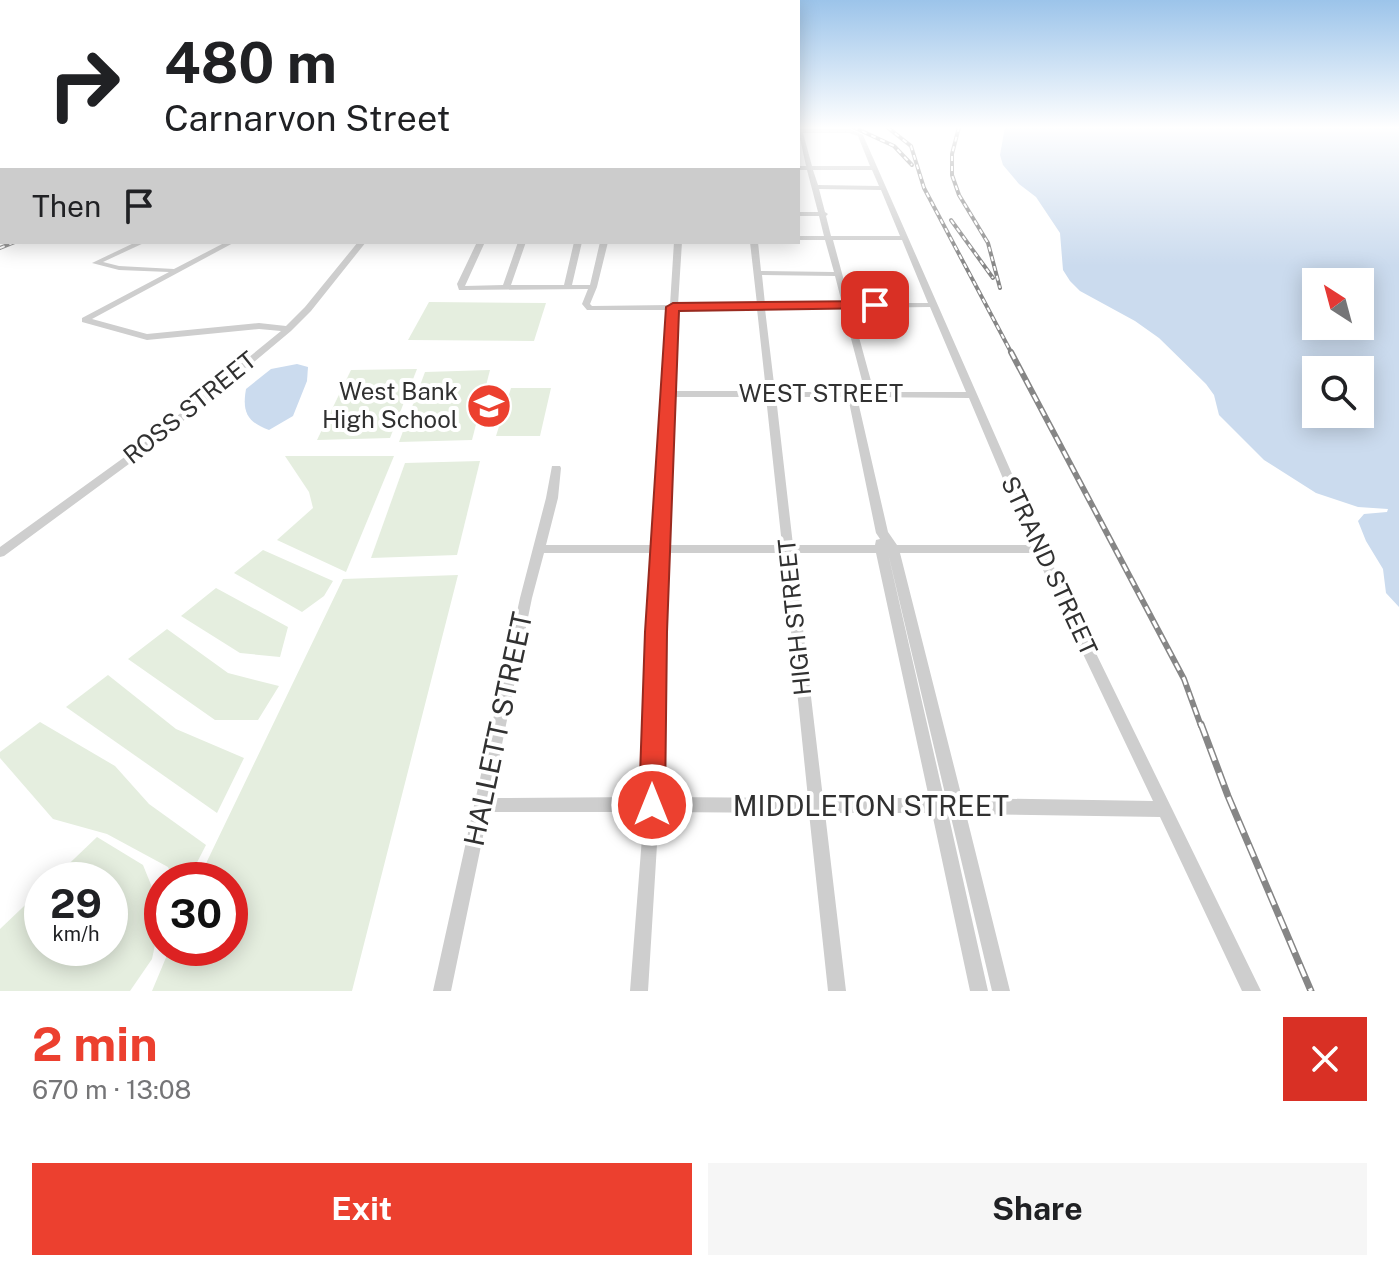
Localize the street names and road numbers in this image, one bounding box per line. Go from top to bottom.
street label: ROSS STREET [117,345,261,469]
street label: WEST STREET [739,379,903,407]
street label: STRAND STREET [996,471,1104,660]
street label: HIGH STREET [772,537,816,697]
street label: HALLETT STREET [457,609,538,849]
street label: MIDDLETON STREET [733,789,1009,822]

